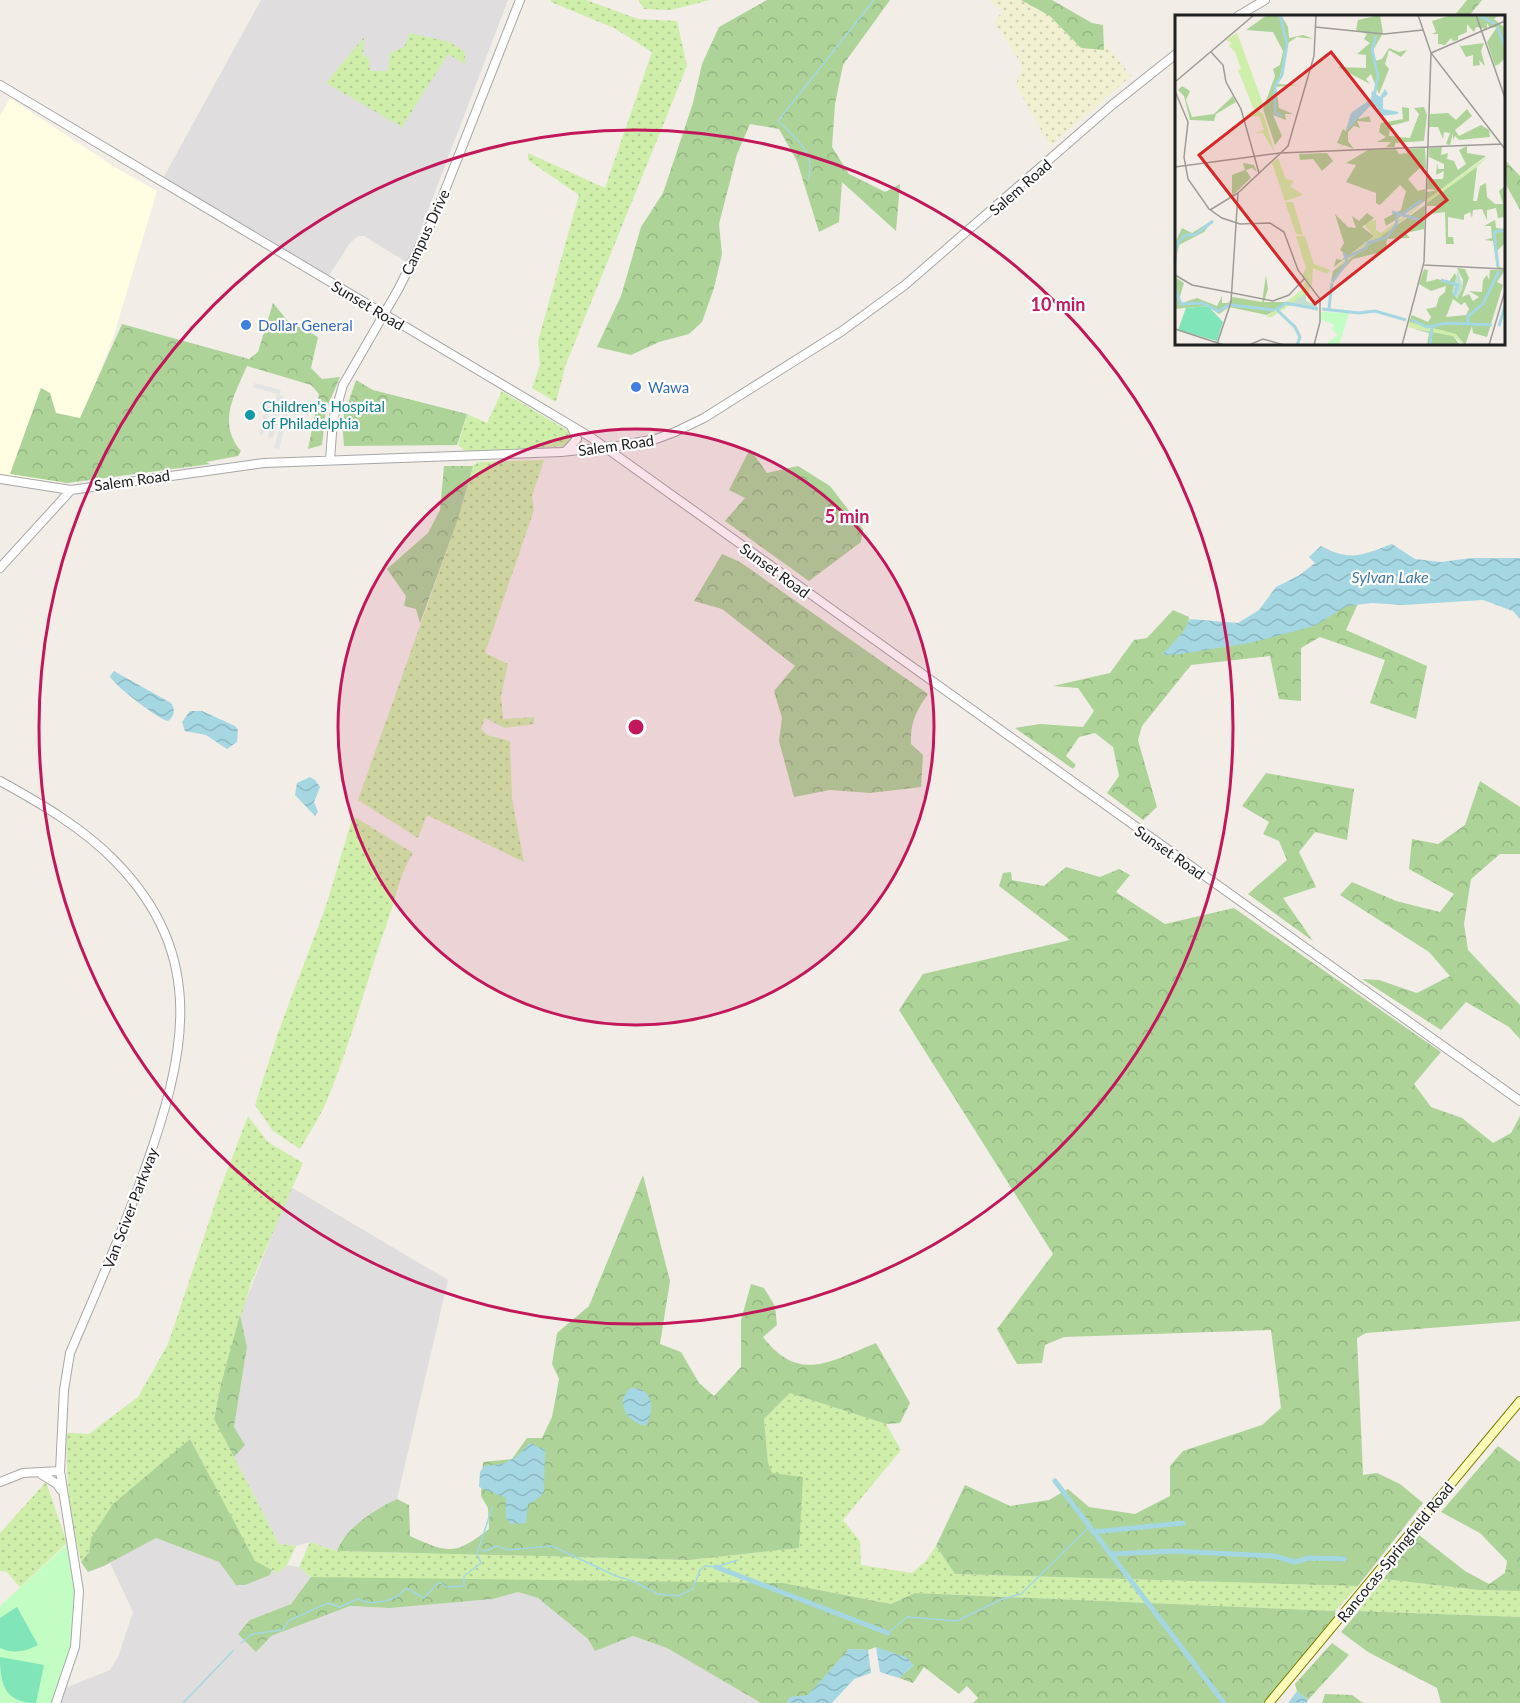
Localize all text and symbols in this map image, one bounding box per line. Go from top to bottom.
inset map [1175,15,1505,345]
street label: Salem Road [985,155,1055,219]
street label: Campus Drive [397,186,453,278]
street label: Sunset Road [328,276,408,334]
text: 10 min [1030,293,1086,315]
place label: Dollar General [258,316,353,334]
marker: Dollar General [239,318,253,332]
place label: Wawa [648,378,689,396]
marker: Wawa [629,380,643,394]
place label: Children's Hospital of Philadelphia [262,397,385,432]
marker: Children's Hospital of Philadelphia [243,408,257,422]
street label: Salem Road [577,431,655,459]
street label: Salem Road [93,466,171,494]
text: 5 min [825,505,869,527]
street label: Sunset Road [737,539,813,601]
water label: Sylvan Lake [1351,567,1429,586]
centre of rings [626,717,646,737]
street label: Sunset Road [1131,821,1209,883]
street label: Van Sciver Parkway [99,1145,161,1271]
street label: Rancocas-Springfield Road [1333,1479,1457,1625]

